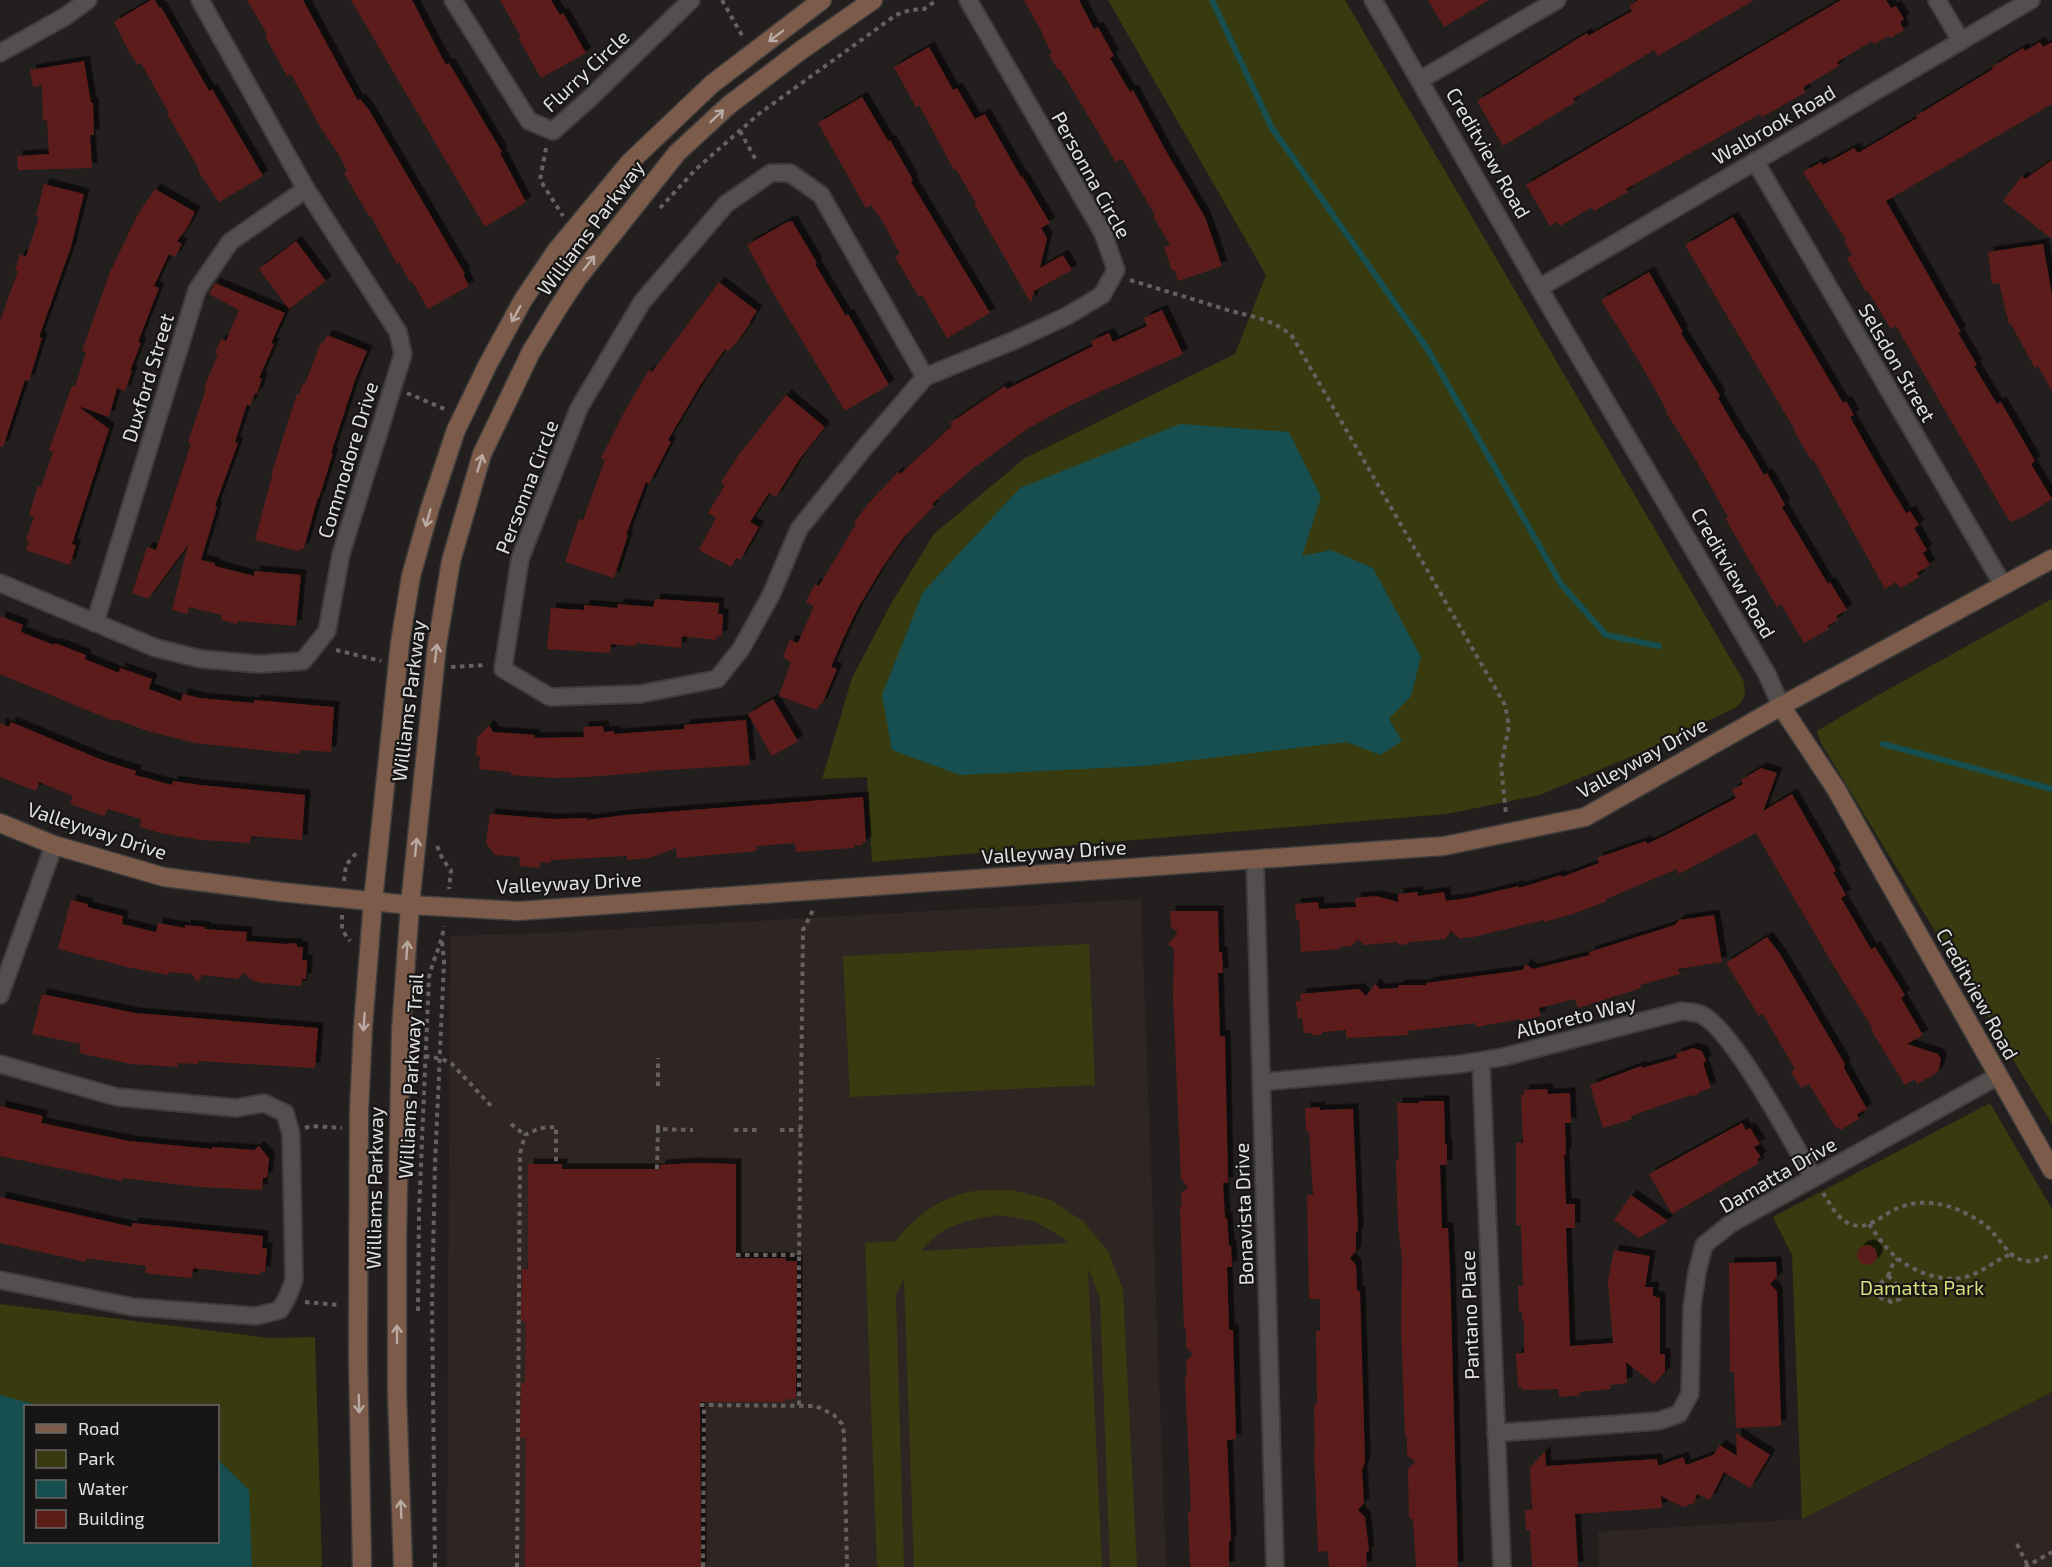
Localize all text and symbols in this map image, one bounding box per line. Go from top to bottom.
street label: Flurry Circle [537,24,633,116]
one-way arrow [768,29,784,42]
street label: Walbrook Road [1708,79,1839,169]
street label: Creditview Road [1442,83,1536,222]
street label: Personna Circle [1047,107,1137,242]
one-way arrow [709,109,724,123]
street label: Williams Parkway [532,155,649,300]
one-way arrow [583,255,596,271]
street label: Selsdon Street [1854,299,1942,426]
one-way arrow [510,305,522,322]
street label: Duxford Street [116,310,178,445]
street label: Commodore Drive [312,379,382,541]
street label: Personna Circle [490,416,563,557]
one-way arrow [475,454,486,473]
street label: Creditview Road [1687,503,1781,642]
one-way arrow [421,508,433,527]
street label: Williams Parkway [386,618,430,783]
one-way arrow [431,643,442,663]
street label: Valleyway Drive [1572,711,1711,803]
street label: Valleyway Drive [25,796,170,864]
street label: Valleyway Drive [981,834,1127,868]
one-way arrow [411,837,422,857]
street label: Valleyway Drive [496,866,642,898]
street label: Creditview Road [1932,923,2024,1064]
one-way arrow [402,941,413,961]
street label: Williams Parkway Trail [393,972,427,1179]
street label: Alboreto Way [1513,989,1639,1043]
one-way arrow [358,1011,369,1031]
street label: Williams Parkway [361,1106,387,1270]
street label: Damatta Drive [1715,1131,1840,1217]
street label: Bonavista Drive [1229,1142,1257,1286]
street label: Pantano Place [1455,1250,1483,1380]
park label: Damatta Park [1860,1275,1984,1299]
one-way arrow [391,1325,403,1345]
one-way arrow [353,1393,365,1413]
legend [24,1405,219,1543]
text: Road [78,1417,119,1439]
text: Park [78,1447,115,1469]
text: Water [78,1477,128,1499]
one-way arrow [396,1499,407,1519]
text: Building [78,1507,145,1529]

